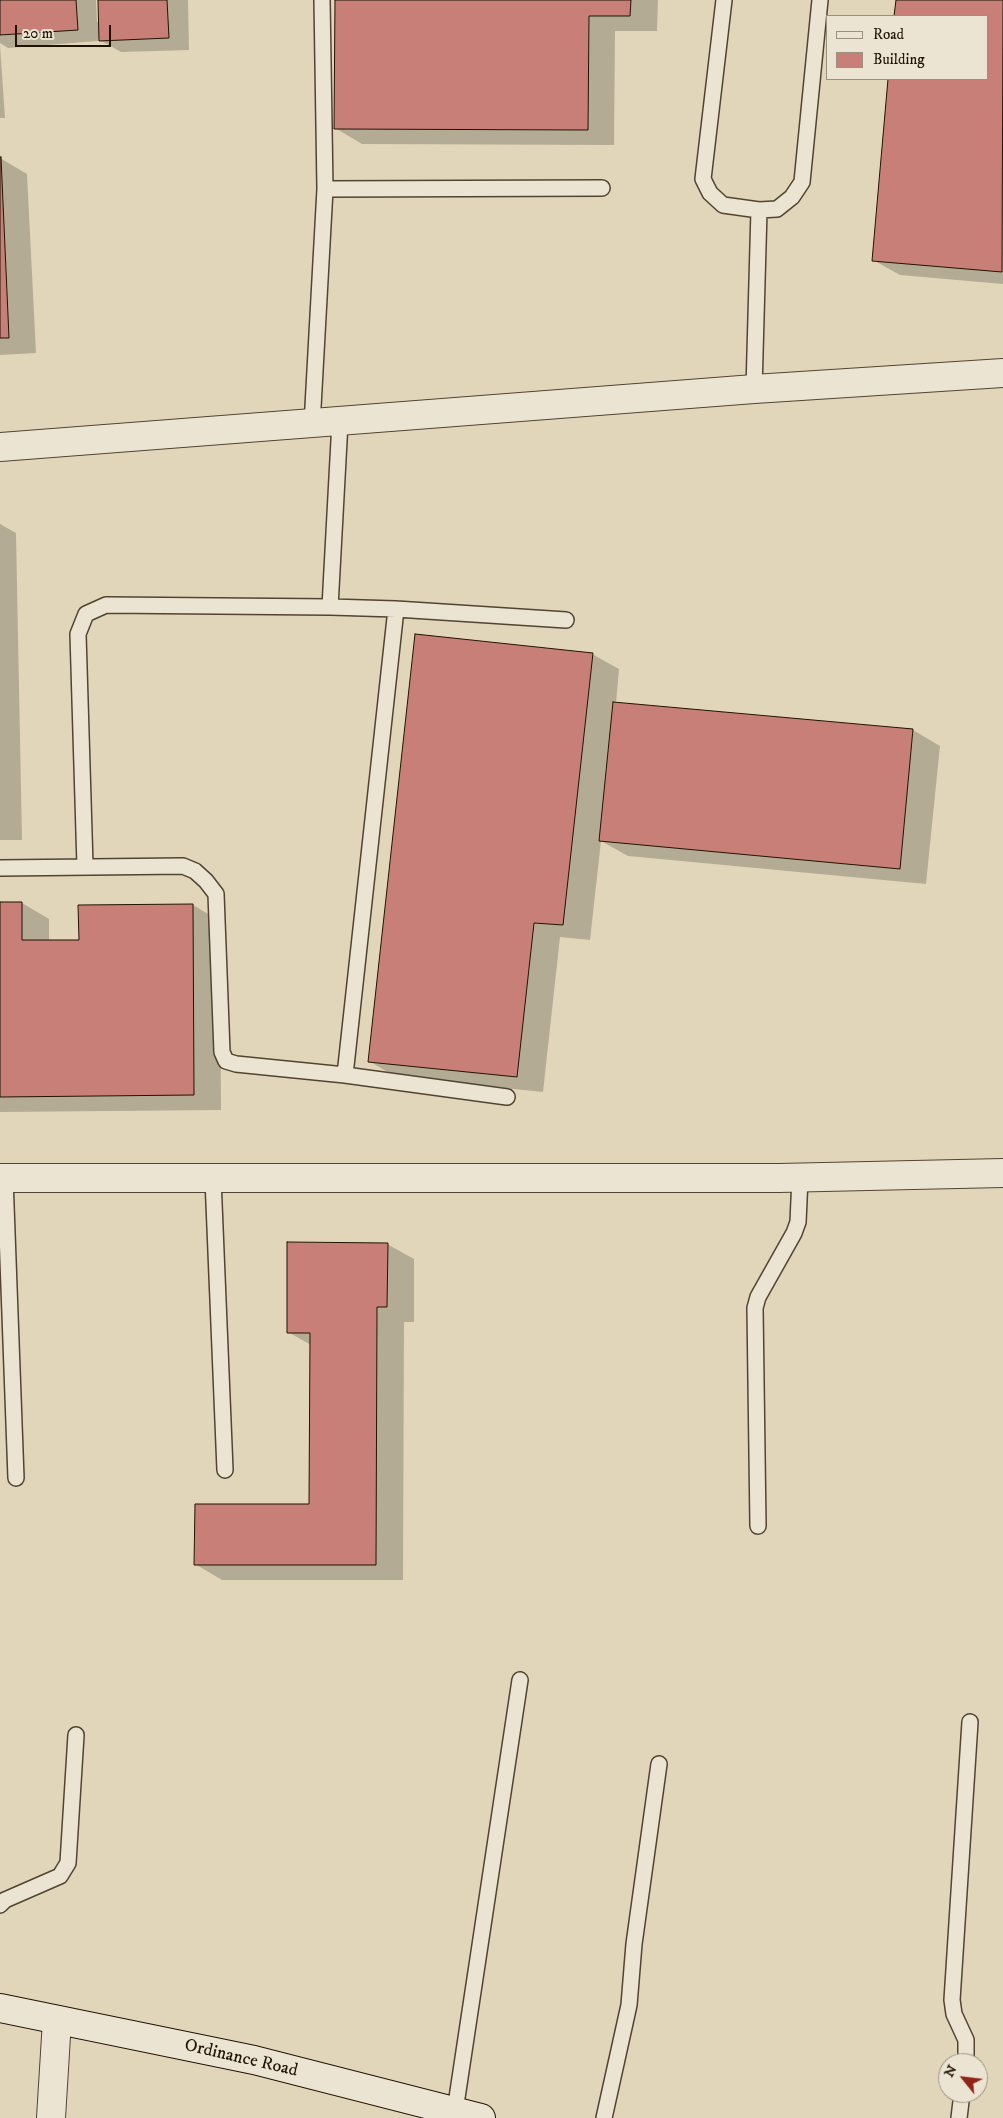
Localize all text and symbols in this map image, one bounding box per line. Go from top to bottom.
scale bar [18,15,114,47]
legend [826,15,988,80]
text: 20 m [23,24,53,43]
text: Road [873,25,904,44]
text: Building [873,50,925,69]
street label: Ordinance Road [182,2035,300,2083]
north arrow [938,2053,988,2103]
text: N [940,2062,961,2081]

